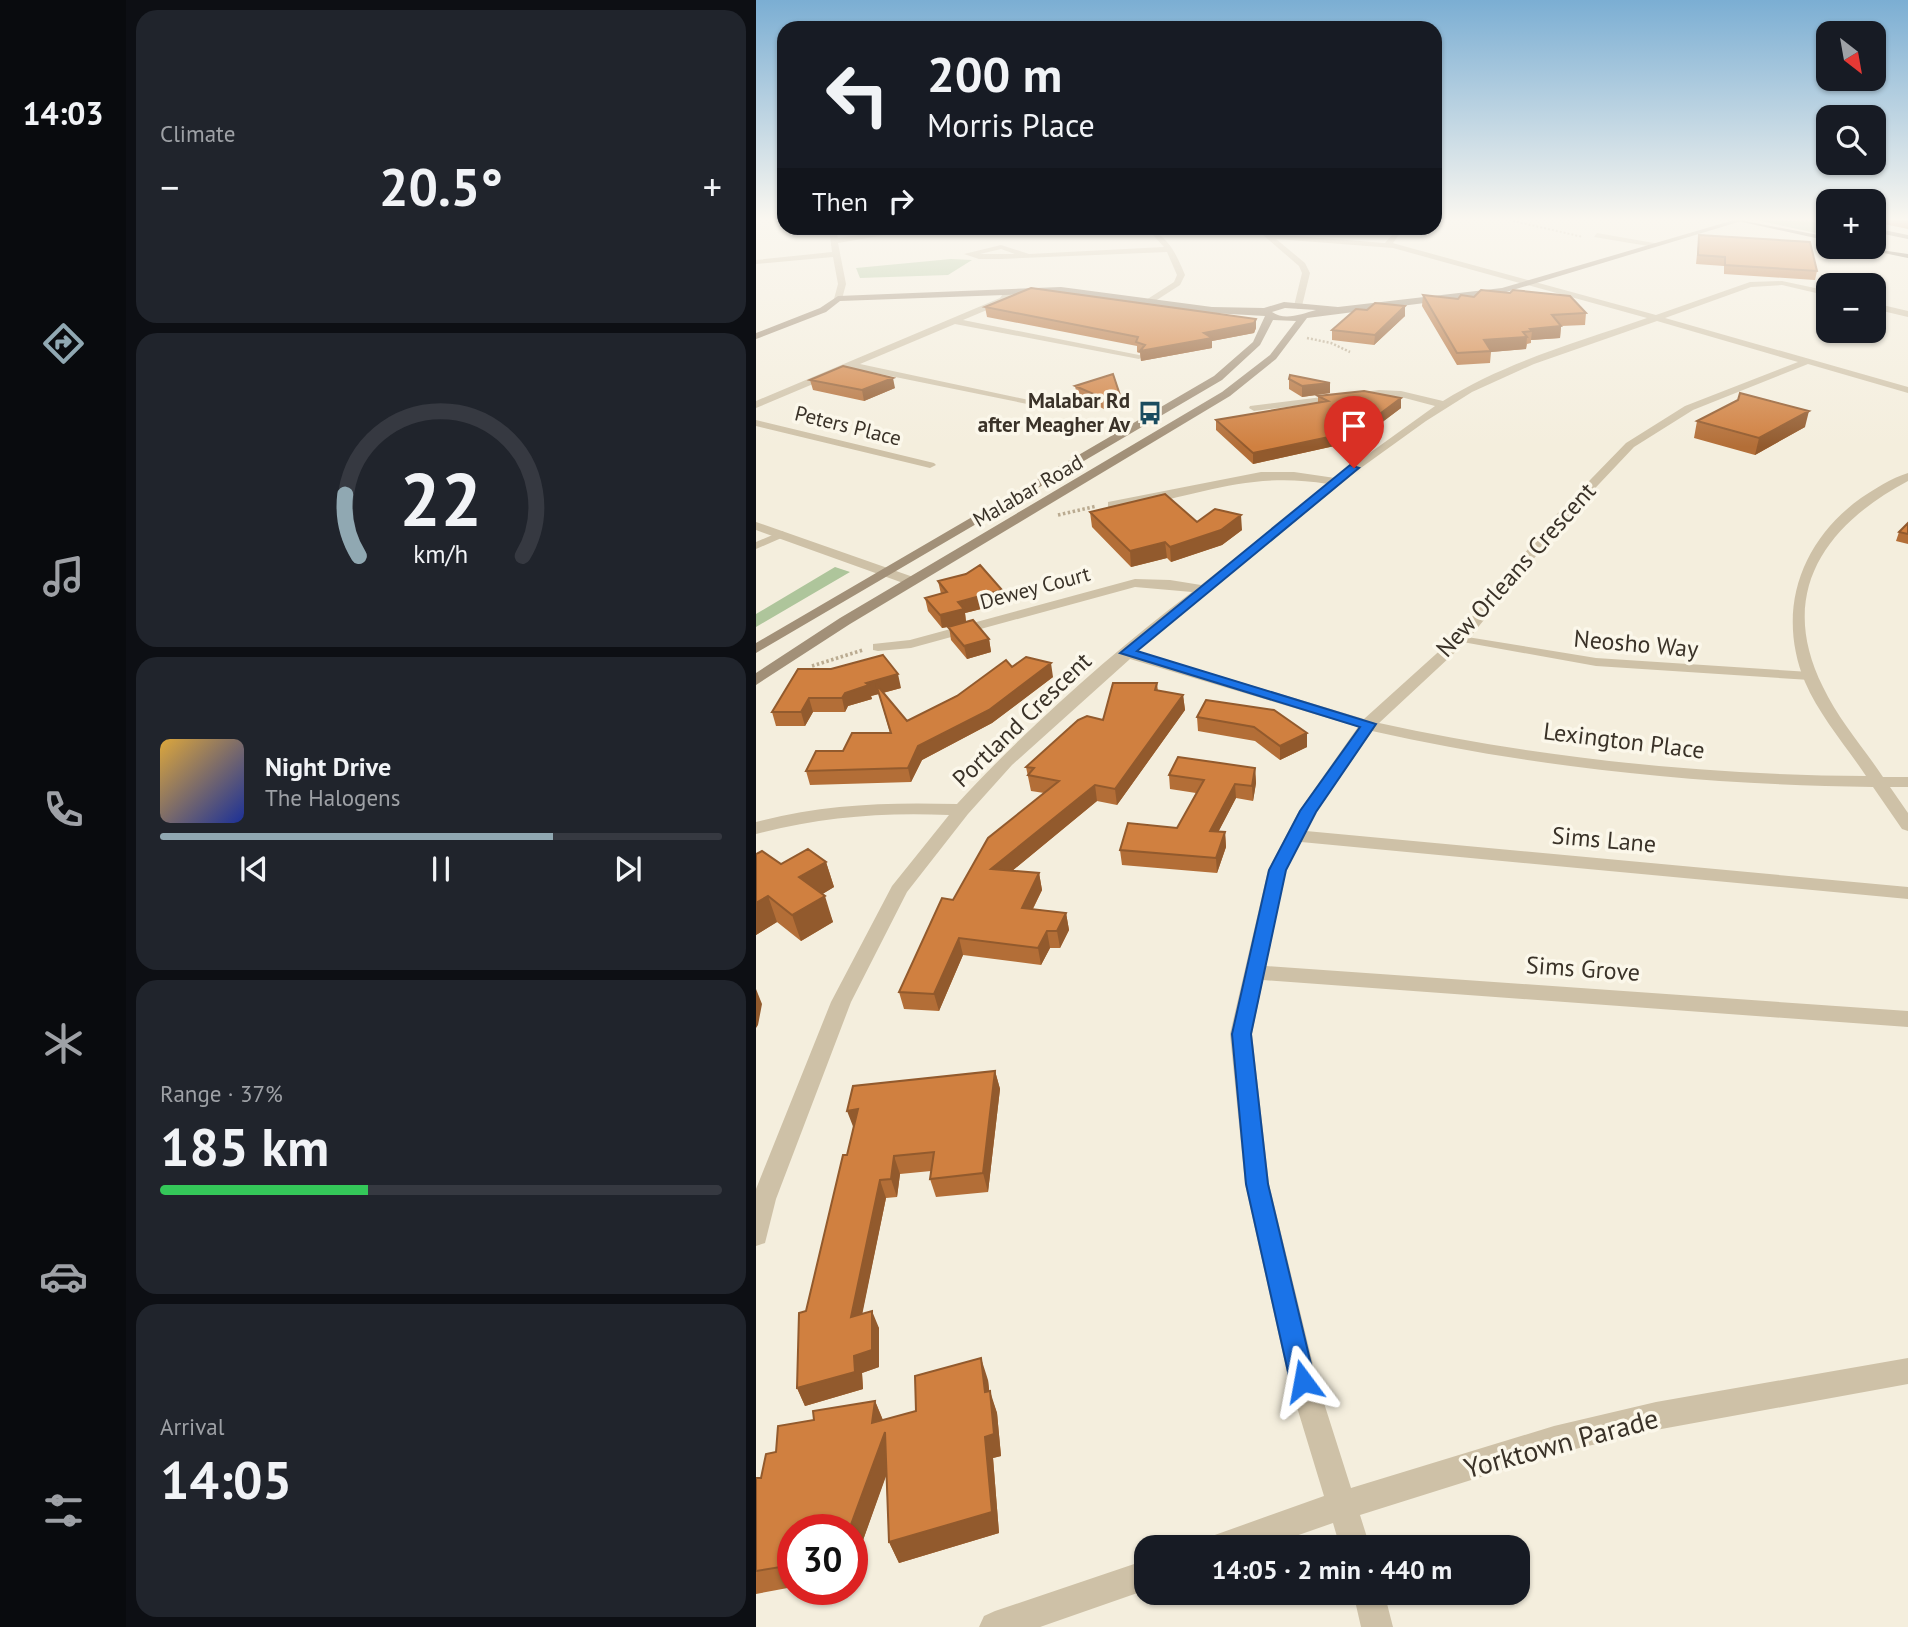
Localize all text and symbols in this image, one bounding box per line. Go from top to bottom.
north arrow [1816,21,1886,91]
map controls [1816,21,1886,343]
text: 200 m [927,42,1062,106]
icon: left [812,49,903,140]
text: 14:03 [22,92,104,134]
text: Morris Place [927,104,1095,146]
button: search [1816,105,1886,175]
text: Climate [160,119,235,148]
text: 20.5° [379,153,503,220]
text: − [160,162,179,211]
text: + [703,162,722,211]
icon: right [882,182,920,220]
text: Then [812,185,868,218]
button: + [1816,189,1886,259]
button: − [1816,273,1886,343]
icon: directions [39,319,88,368]
place label: Malabar Rd after Meagher Av [978,387,1131,438]
pin [1324,396,1384,468]
street label: Peters Place [792,399,904,452]
bus stop icon: Malabar Rd after Meagher Av [1136,399,1164,427]
icon: arrive [1335,407,1373,445]
street label: Malabar Road [968,448,1088,533]
text: 22 [400,453,482,547]
street label: New Orleans Crescent [1429,476,1602,663]
text: km/h [414,538,468,570]
icon: music [39,552,88,601]
street label: Dewey Court [977,560,1093,615]
street label: Neosho Way [1572,623,1700,664]
street label: Portland Crescent [946,646,1098,794]
street label: Lexington Place [1542,715,1707,766]
text: Night Drive [265,750,391,783]
text: The Halogens [265,783,400,812]
icon: phone [39,785,88,834]
street label: Sims Lane [1551,820,1657,859]
icon: previous [235,850,273,888]
icon: pause [422,850,460,888]
icon: next [609,850,647,888]
street label: Sims Grove [1525,949,1641,988]
icon: climate [39,1019,88,1068]
text: Range · 37% [160,1079,283,1108]
text: 185 km [160,1113,329,1180]
icon: car [39,1252,88,1301]
position arrow [1266,1344,1340,1418]
street label: Yorktown Parade [1460,1399,1662,1486]
text: Arrival [160,1412,224,1441]
text: 14:05 [160,1446,292,1513]
icon: filters [39,1486,88,1535]
speed limit sign: 30 [777,1514,868,1605]
text: 14:05 · 2 min · 440 m [1212,1553,1452,1586]

